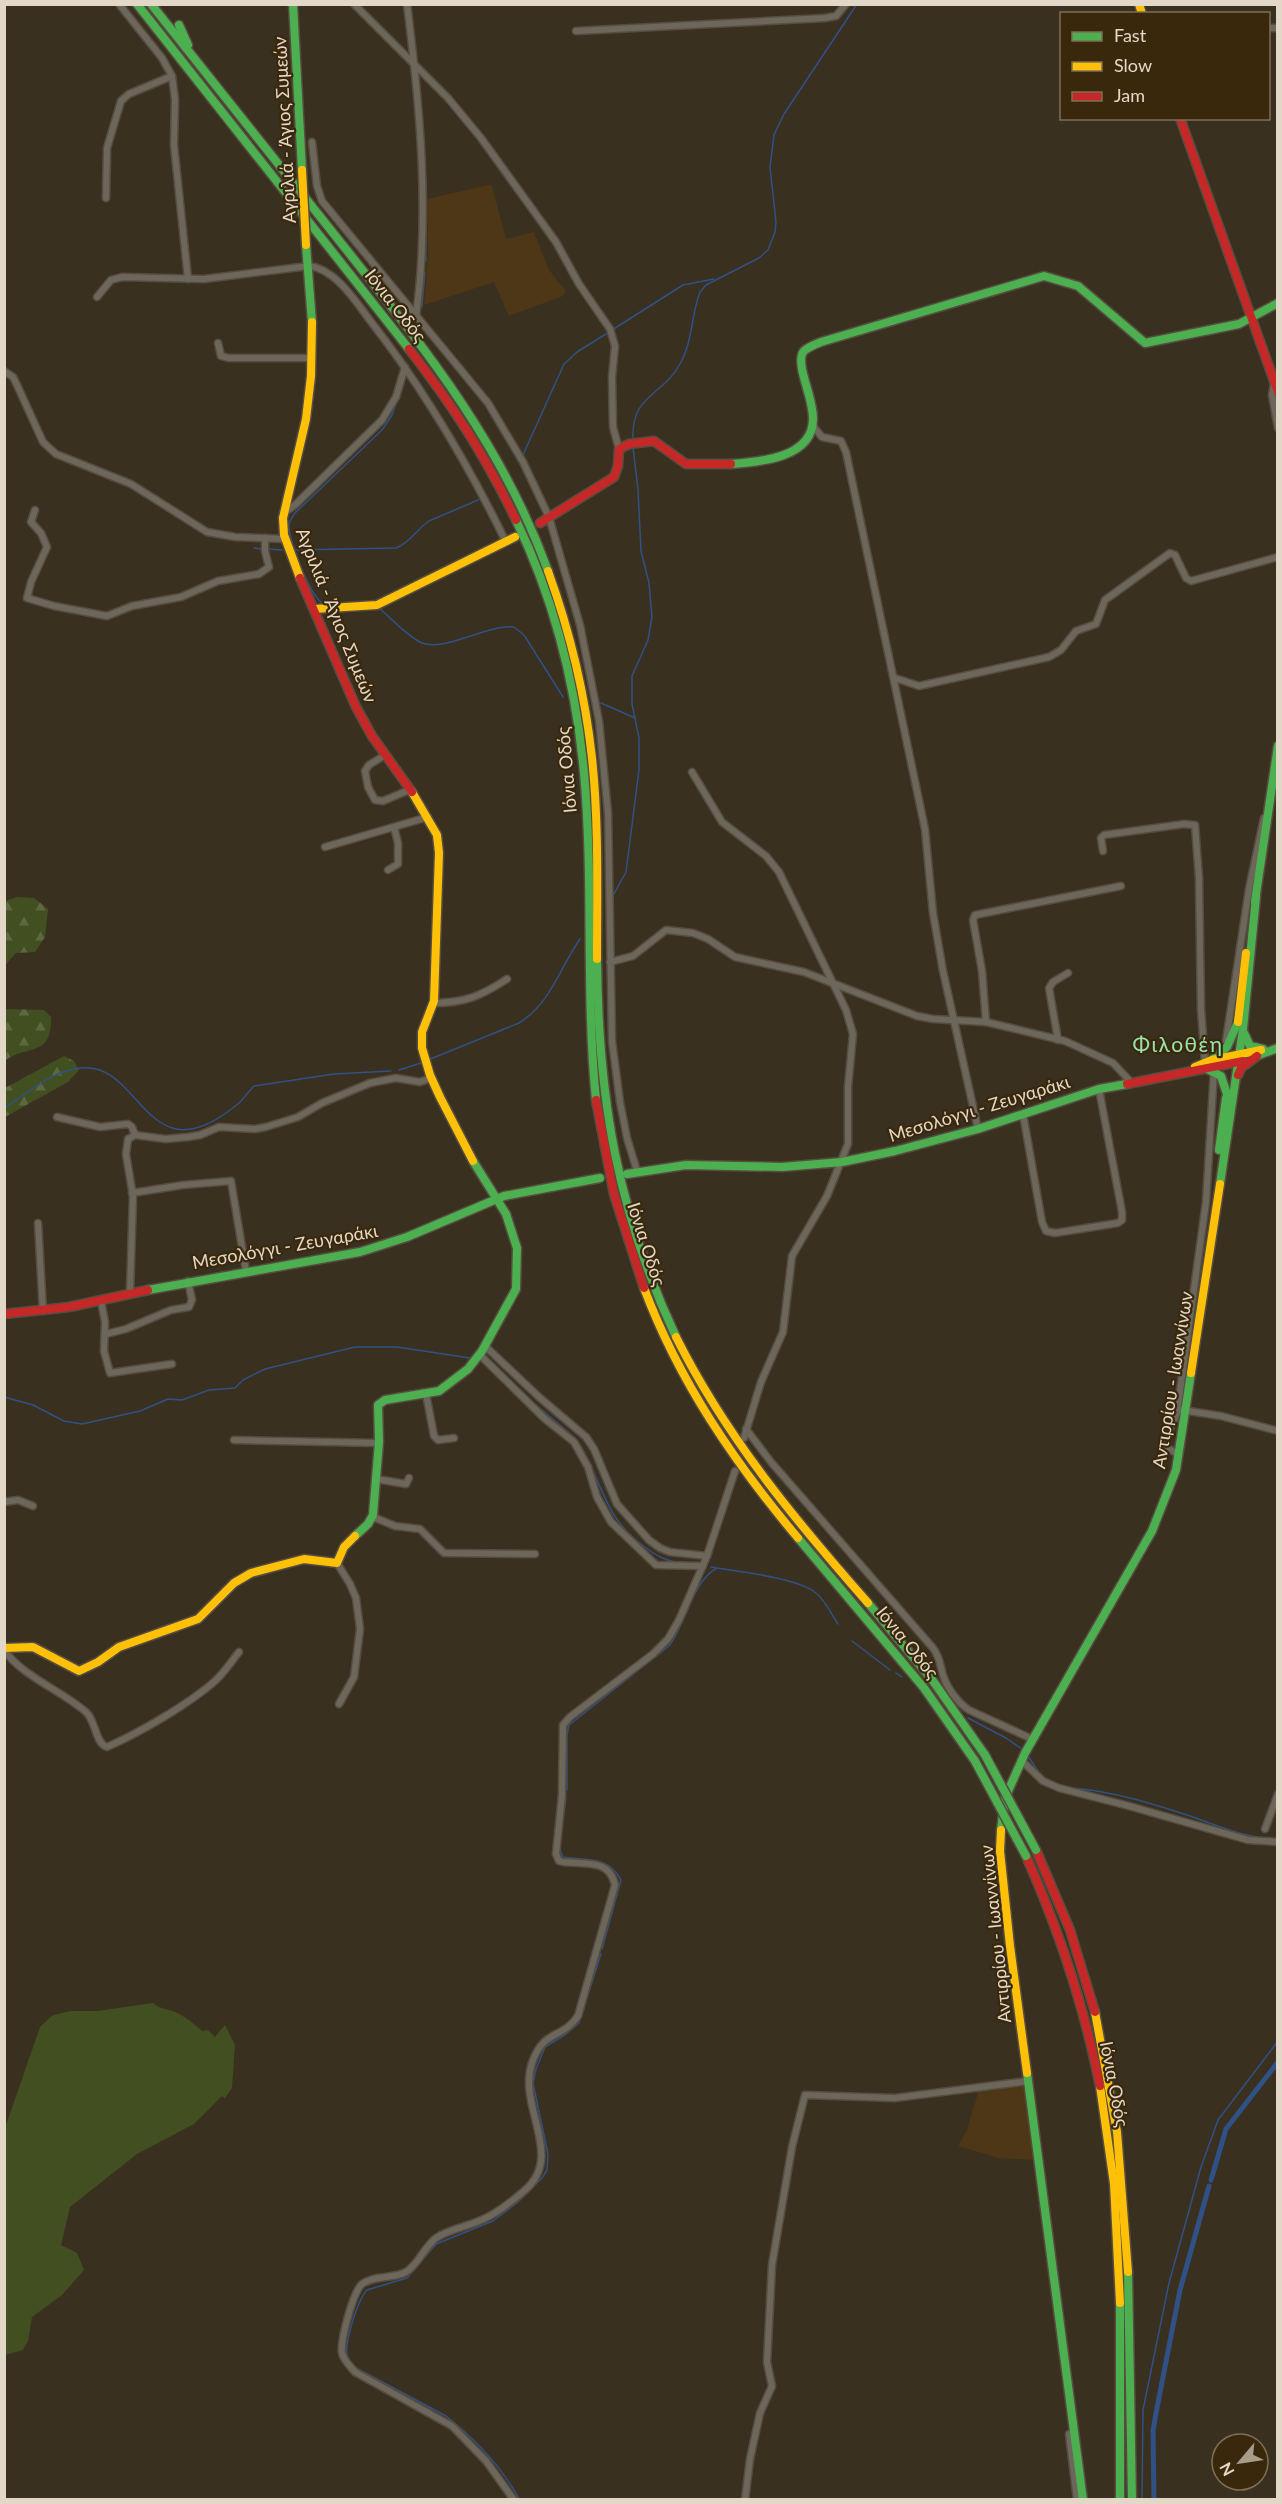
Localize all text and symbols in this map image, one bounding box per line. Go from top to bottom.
legend [1060,12,1270,120]
text: Fast [1114,24,1147,46]
street label: Αγριλιά - Άγιος Συμεών [268,36,300,224]
text: Slow [1114,54,1152,76]
text: Jam [1114,84,1145,106]
street label: Ιόνια Οδός [361,264,432,346]
street label: Αγριλιά - Άγιος Συμεών [292,524,382,706]
street label: Ιόνια Οδός [551,725,581,814]
district label: Φιλοθέη [1133,1031,1223,1056]
street label: Μεσολόγγι - Ζευγαράκι [886,1070,1072,1146]
street label: Ιόνια Οδός [623,1199,671,1289]
street label: Μεσολόγγι - Ζευγαράκι [190,1219,380,1273]
street label: Αντιρρίου - Ιωαννίνων [1147,1290,1197,1470]
street label: Ιόνια Οδός [872,1601,944,1683]
street label: Αντιρρίου - Ιωαννίνων [975,1844,1015,2024]
street label: Ιόνια Οδός [1096,2039,1134,2129]
north arrow [1210,2432,1270,2492]
text: N [1215,2460,1238,2480]

